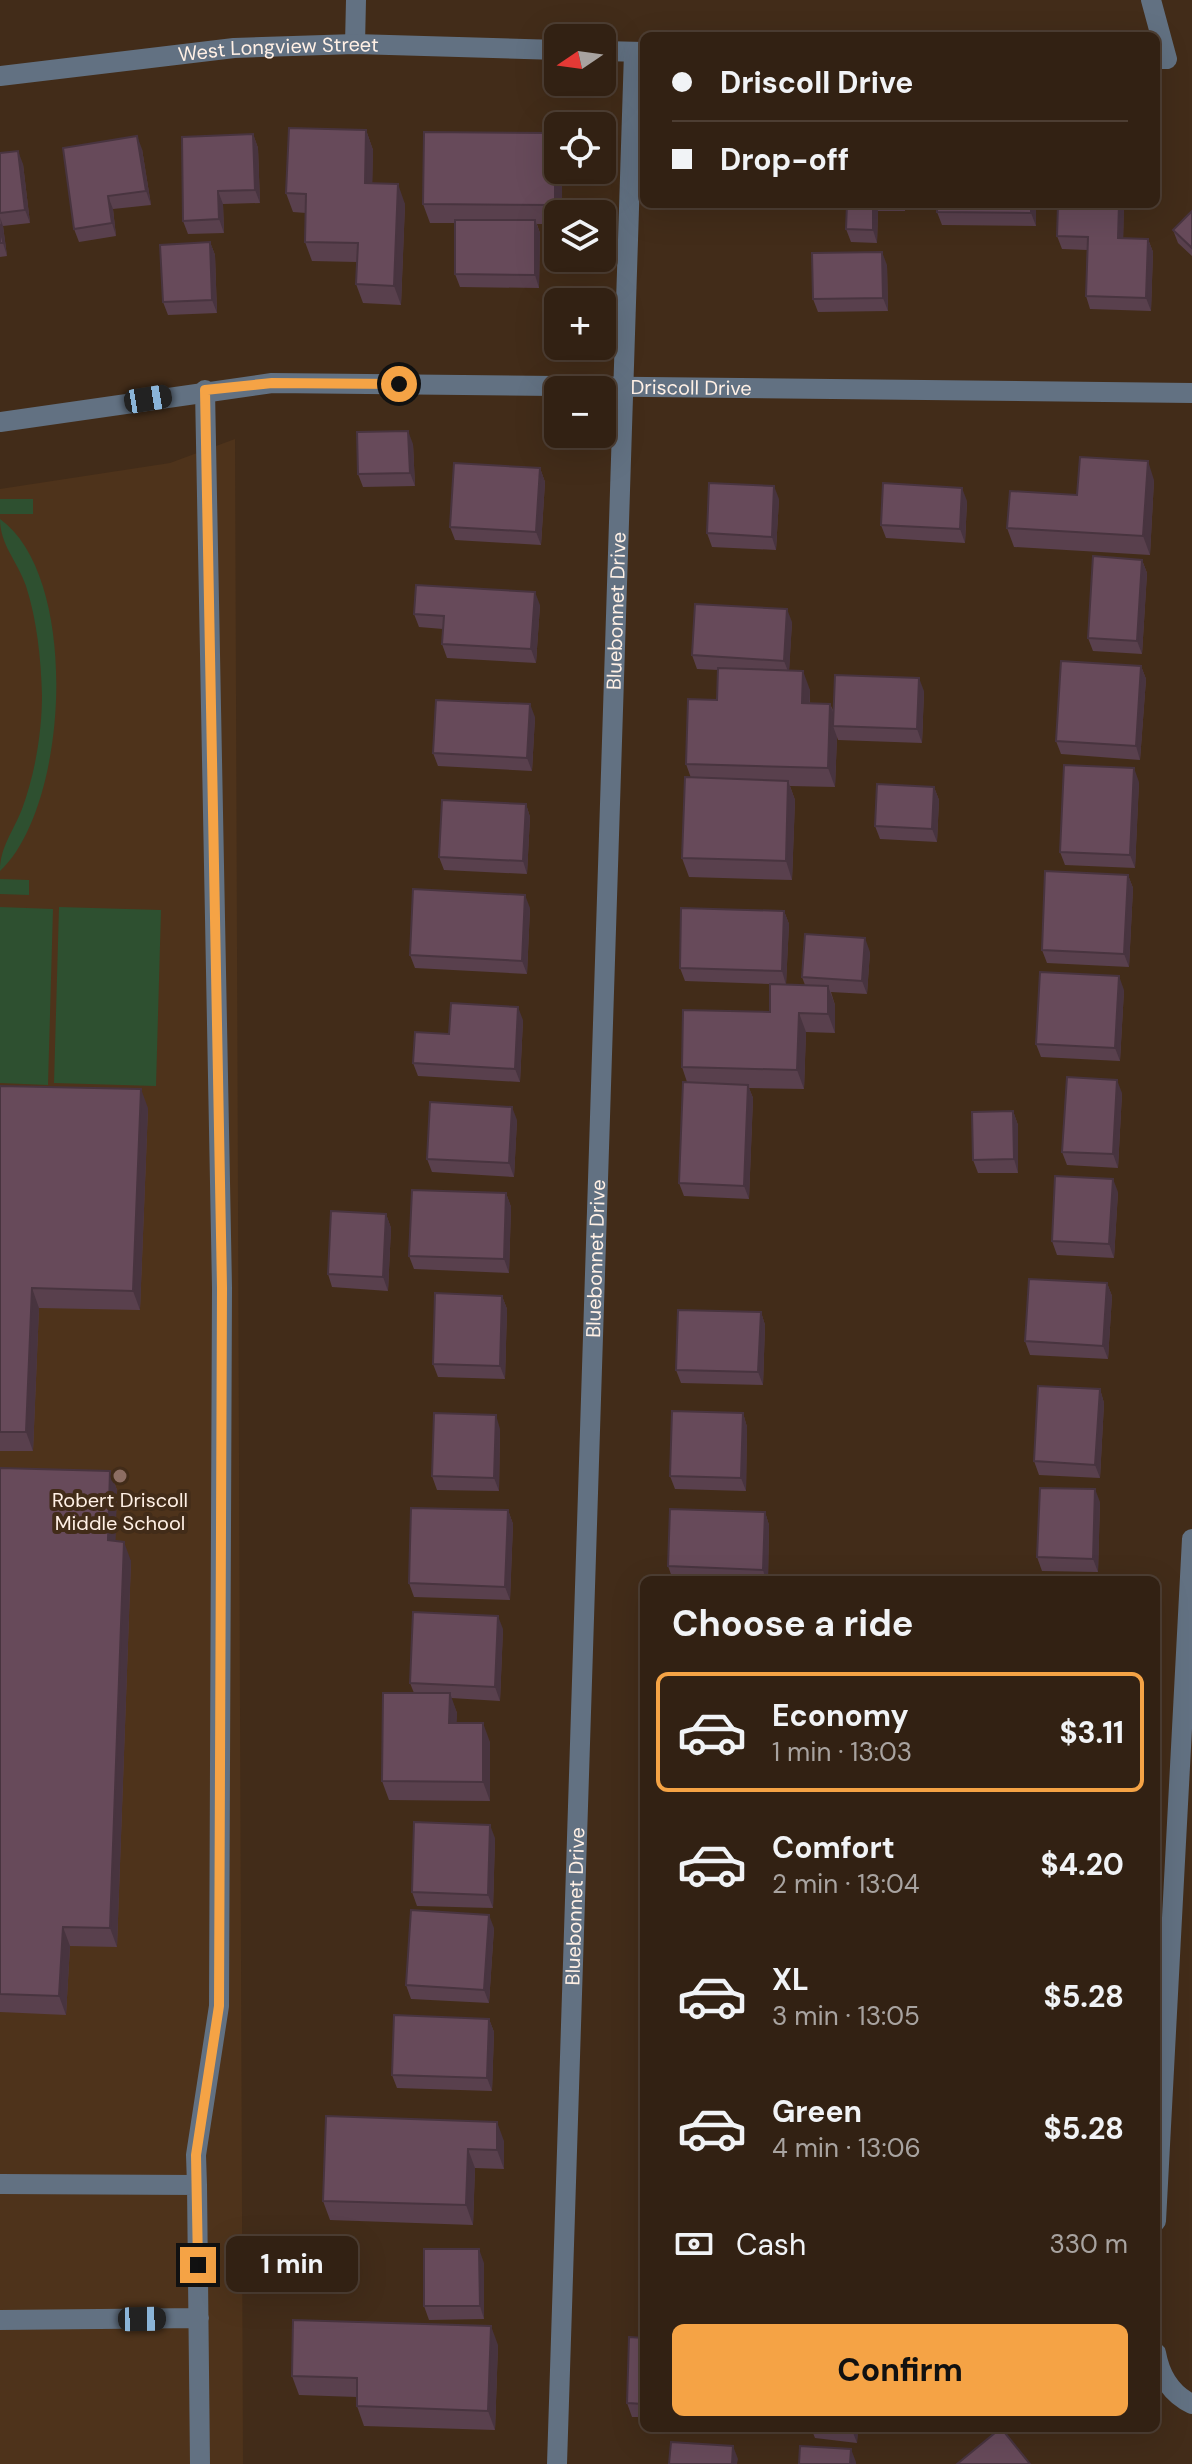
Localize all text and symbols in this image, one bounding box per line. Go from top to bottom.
north arrow [544,24,616,96]
map controls [544,24,616,448]
street label: West Longview Street [177,31,379,68]
text: Driscoll Drive [720,63,913,102]
button: locate [544,112,616,184]
text: Drop-off [720,140,849,179]
button: layers [544,200,616,272]
button: + [544,288,616,360]
route start [381,366,417,402]
street label: Driscoll Drive [631,374,752,401]
button: − [544,376,616,448]
car [122,383,174,415]
street label: Bluebonnet Drive [601,531,632,690]
street label: Bluebonnet Drive [580,1179,611,1338]
marker: Robert Driscoll Middle School [111,1467,129,1485]
place label: Robert Driscoll Middle School [52,1487,188,1536]
text: Choose a ride [672,1600,913,1647]
icon: car [676,1696,748,1768]
text: Economy [772,1696,909,1735]
text: $3.11 [1059,1713,1124,1752]
text: 1 min · 13:03 [772,1735,912,1769]
street label: Bluebonnet Drive [559,1827,590,1986]
icon: car [676,1828,748,1900]
text: Comfort [772,1828,895,1867]
text: $4.20 [1041,1845,1124,1884]
text: 2 min · 13:04 [772,1867,920,1901]
icon: car [676,1960,748,2032]
text: XL [772,1960,809,1999]
text: $5.28 [1044,1977,1124,2016]
text: 3 min · 13:05 [772,1999,920,2033]
icon: car [676,2092,748,2164]
text: Green [772,2092,862,2131]
text: $5.28 [1044,2109,1124,2148]
text: 4 min · 13:06 [772,2131,921,2165]
icon: cash [672,2222,716,2266]
text: Cash [736,2225,806,2264]
text: 330 m [1049,2227,1128,2261]
callout: 1 min [226,2237,358,2293]
route end [180,2247,216,2283]
text: 1 min [260,2247,324,2281]
car [118,2307,166,2331]
button: Confirm [672,2324,1128,2416]

